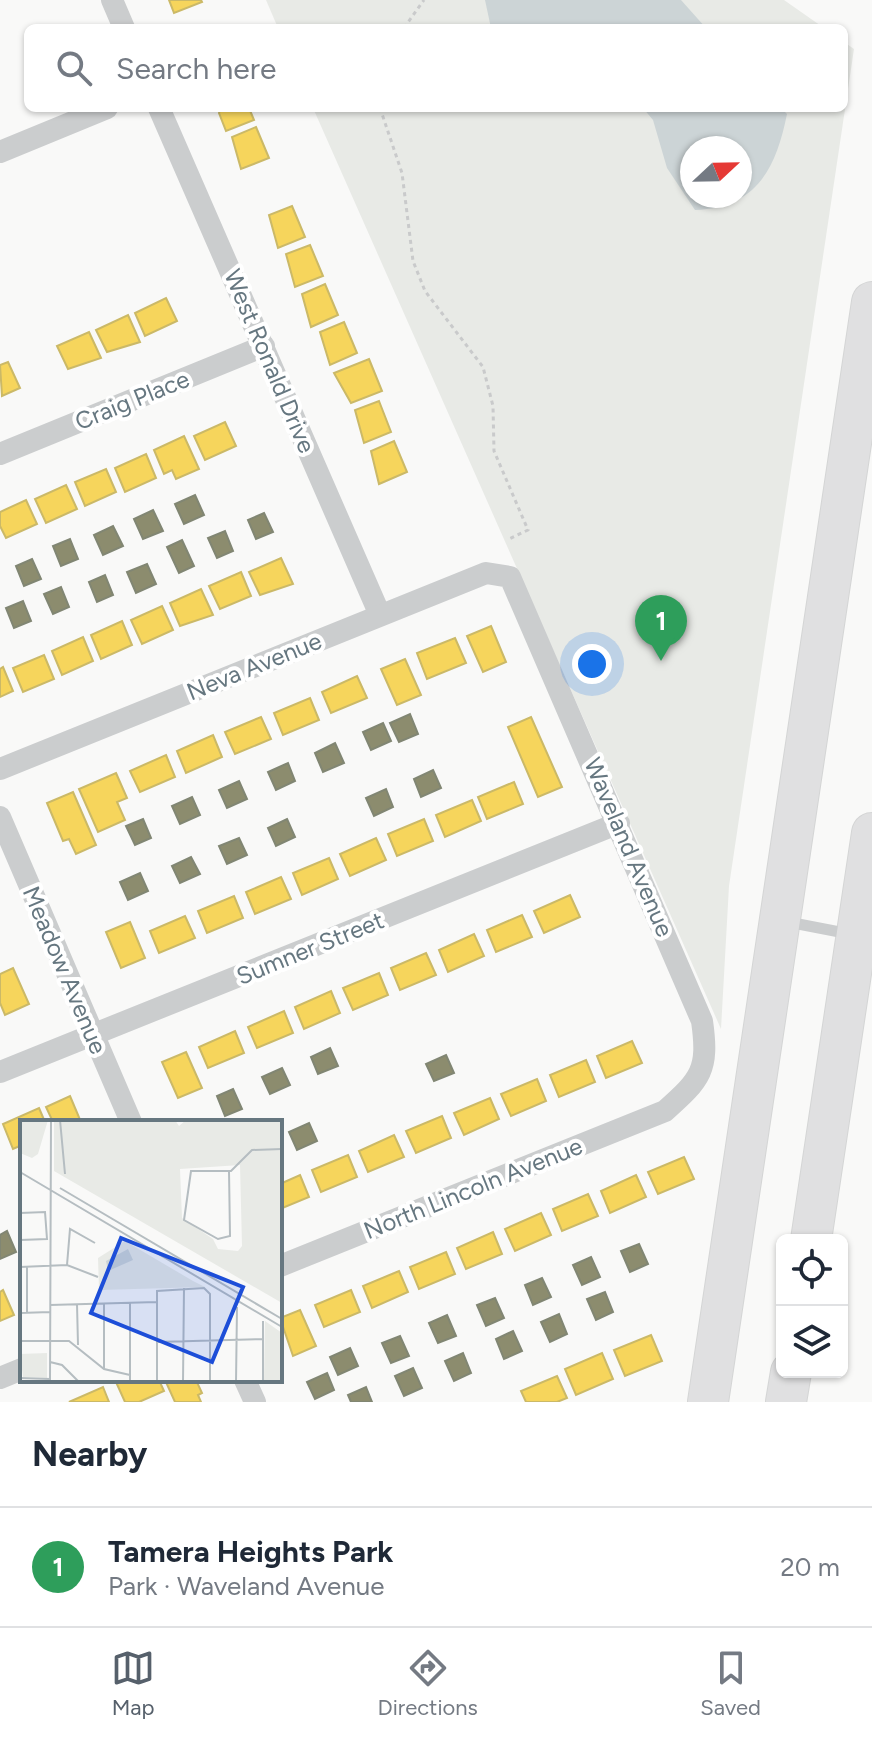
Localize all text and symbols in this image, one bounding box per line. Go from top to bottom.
search box [24,24,848,112]
icon: search [52,46,96,90]
text: Search here [116,50,276,87]
north arrow [680,136,752,208]
street label: West Ronald Drive [218,265,322,457]
street label: Craig Place [71,364,193,436]
pin: 1 [635,595,687,661]
street label: Neva Avenue [182,626,326,706]
your location [572,644,612,684]
street label: Waveland Avenue [578,753,680,941]
street label: Meadow Avenue [17,882,113,1058]
street label: Sumner Street [232,905,388,991]
inset map [20,1120,282,1382]
street label: North Lincoln Avenue [360,1131,586,1245]
map controls [776,1234,848,1378]
button: locate [776,1234,848,1306]
button: layers [776,1306,848,1378]
text: Nearby [32,1434,147,1475]
text: Tamera Heights Park [108,1533,393,1570]
text: 1 [53,1551,63,1583]
text: 20 m [780,1551,840,1583]
text: Park · Waveland Avenue [108,1570,384,1602]
tab: Map [111,1646,155,1721]
tab: Directions [378,1646,478,1721]
tab: Saved [700,1646,761,1721]

